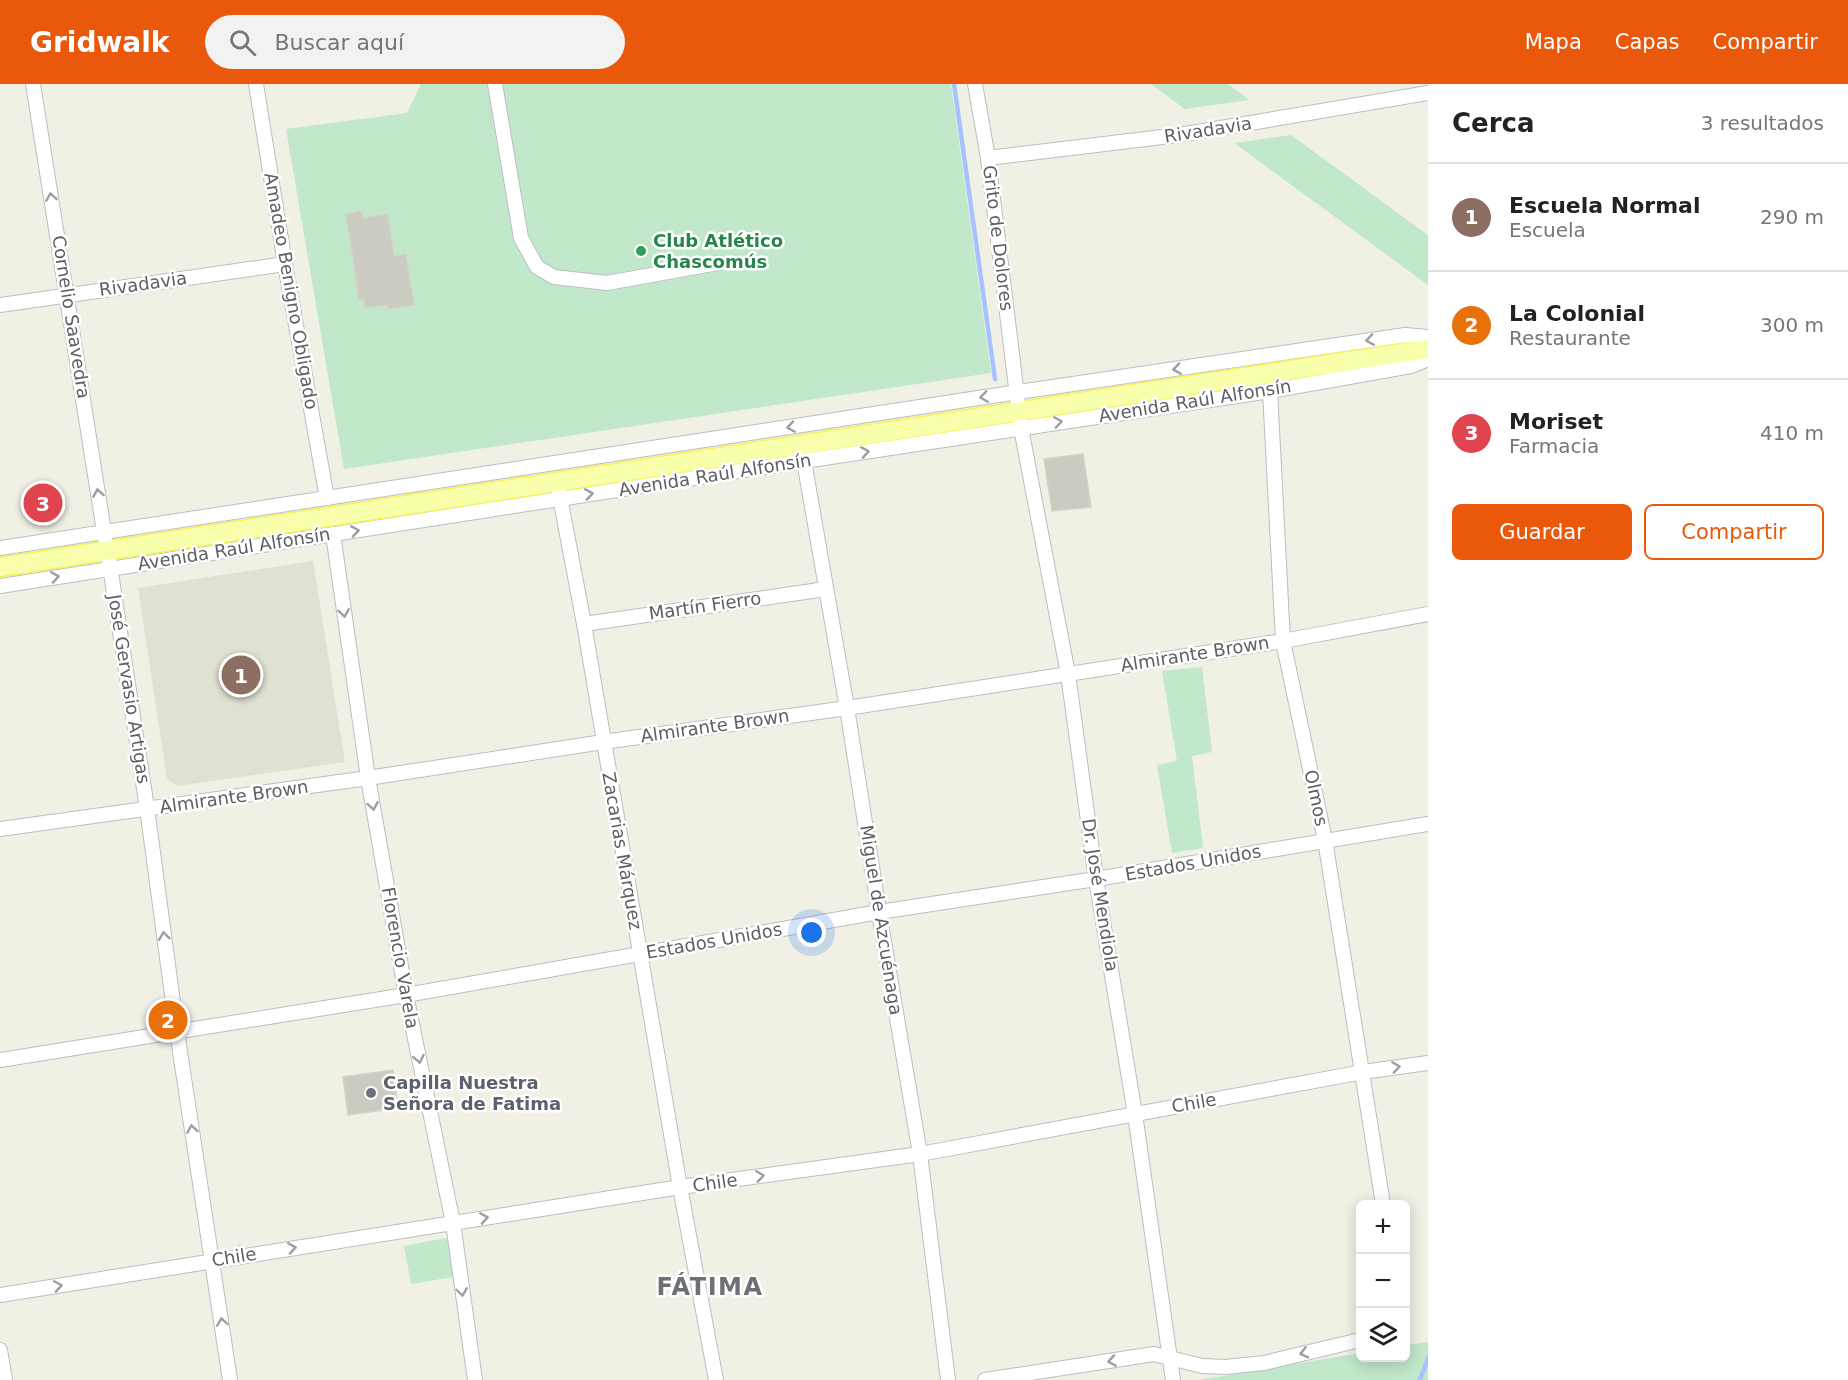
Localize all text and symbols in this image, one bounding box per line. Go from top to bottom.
search box [205,15,625,69]
text: Gridwalk [30,26,169,59]
icon: search [226,26,259,59]
text: Buscar aquí [274,30,404,55]
text: Mapa [1525,30,1582,54]
text: Capas [1615,30,1679,54]
text: Compartir [1712,30,1818,54]
text: Cerca [1452,108,1535,138]
text: 3 resultados [1701,111,1824,135]
street label: Rivadavia [1163,112,1253,147]
street label: Grito de Dolores [979,164,1018,312]
street label: Amadeo Benigno Obligado [260,171,323,411]
one-way arrow [46,192,58,201]
text: Escuela Normal [1509,193,1700,218]
text: 1 [1465,205,1478,229]
text: 290 m [1760,205,1824,229]
text: Escuela [1509,218,1586,242]
place label: Club Atlético Chascomús [653,230,783,272]
street label: Cornelio Saavedra [48,234,95,400]
marker: Club Atlético Chascomús [634,244,648,258]
street label: Rivadavia [98,267,188,300]
text: La Colonial [1509,301,1645,326]
text: 2 [1465,313,1478,337]
text: 300 m [1760,313,1824,337]
text: Restaurante [1509,326,1631,350]
one-way arrow [1365,333,1375,345]
one-way arrow [1173,363,1182,375]
street label: Avenida Raúl Alfonsín [1097,375,1293,426]
one-way arrow [980,391,989,403]
text: Moriset [1509,409,1603,434]
one-way arrow [1053,417,1062,429]
one-way arrow [787,420,796,432]
text: 3 [1465,421,1478,445]
text: 410 m [1760,421,1824,445]
text: Farmacia [1509,434,1599,458]
one-way arrow [860,446,869,458]
street label: Avenida Raúl Alfonsín [617,449,813,500]
pin: 3 [24,480,63,526]
one-way arrow [93,488,105,498]
one-way arrow [584,489,594,501]
button: Guardar [1452,504,1632,560]
button: Compartir [1644,504,1824,560]
street label: Avenida Raúl Alfonsín [136,523,332,574]
one-way arrow [350,525,359,537]
one-way arrow [50,572,60,584]
street label: Martín Fierro [647,587,763,624]
street label: José Gervasio Artigas [104,592,155,785]
one-way arrow [338,608,350,617]
street label: Almirante Brown [1119,631,1271,676]
pin: 1 [222,652,260,698]
street label: Almirante Brown [639,705,791,746]
street label: Olmos [1300,768,1333,828]
street label: Zacarias Márquez [598,770,647,931]
street label: Almirante Brown [158,776,310,817]
one-way arrow [366,800,379,810]
street label: Dr. José Mendiola [1078,817,1123,973]
street label: Miguel de Azcuénaga [856,823,907,1017]
street label: Estados Unidos [1123,840,1263,885]
street label: Florencio Varela [378,885,423,1030]
street label: Estados Unidos [644,918,784,963]
your location [797,918,826,947]
one-way arrow [159,932,171,941]
pin: 2 [148,998,188,1042]
one-way arrow [412,1054,425,1064]
one-way arrow [1391,1062,1400,1074]
place label: Capilla Nuestra Señora de Fatima [383,1072,561,1114]
marker: Capilla Nuestra Señora de Fatima [364,1086,378,1100]
street label: Chile [1170,1088,1218,1117]
one-way arrow [187,1125,199,1134]
street label: Chile [691,1169,739,1196]
one-way arrow [756,1171,765,1183]
map controls [1356,1200,1410,1362]
button: + [1356,1200,1410,1254]
one-way arrow [480,1212,489,1224]
one-way arrow [286,1242,296,1255]
street label: Chile [210,1243,258,1270]
button: − [1356,1254,1410,1308]
district label: FÁTIMA [656,1272,764,1301]
one-way arrow [53,1280,62,1292]
one-way arrow [456,1288,468,1297]
button: layers [1356,1308,1410,1362]
one-way arrow [216,1317,228,1327]
one-way arrow [1299,1346,1309,1359]
one-way arrow [1107,1354,1117,1366]

